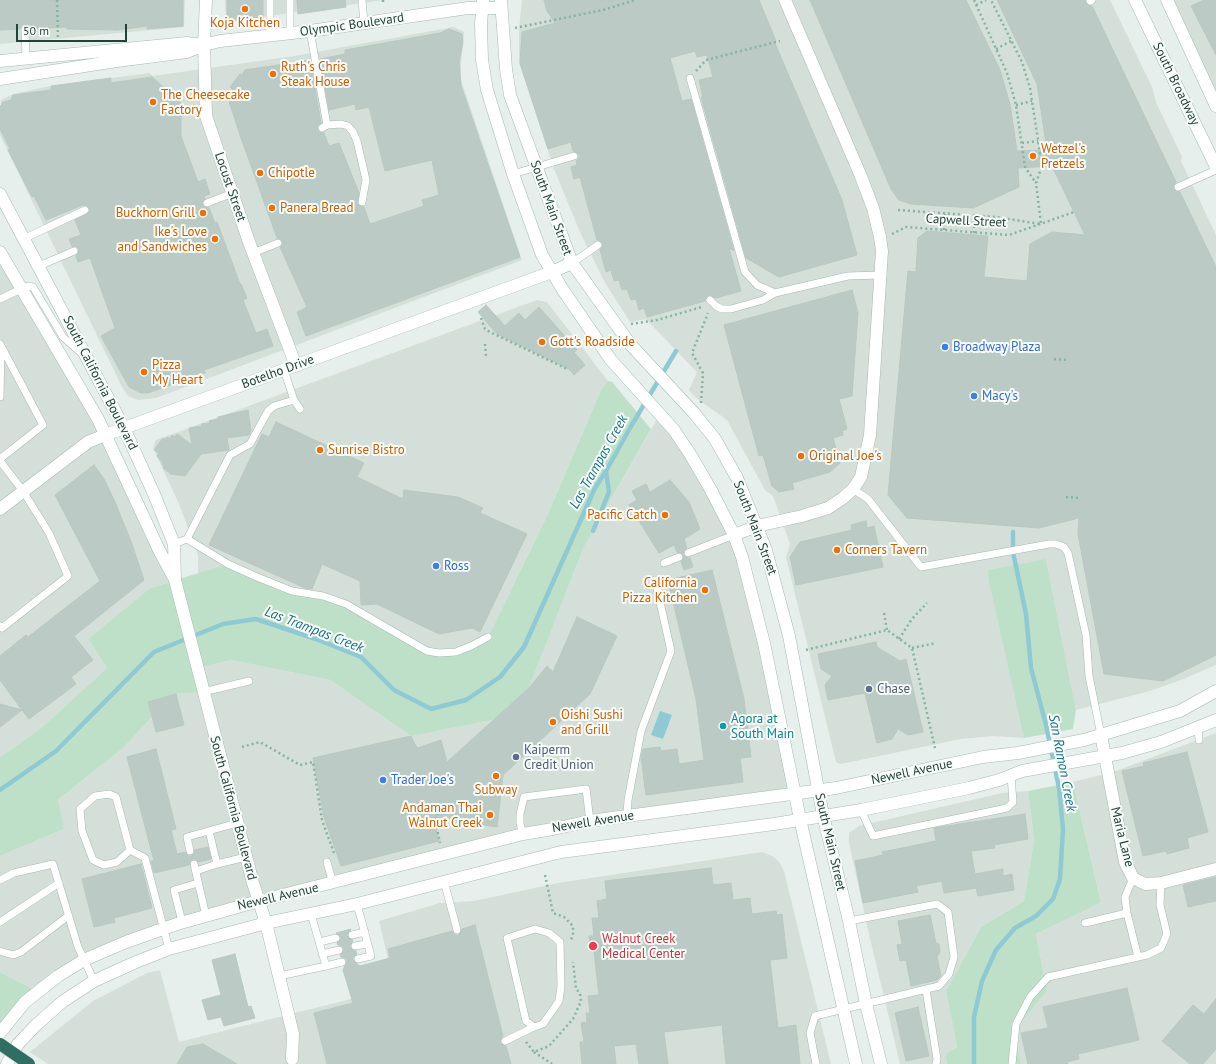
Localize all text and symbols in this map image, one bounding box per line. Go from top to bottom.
marker: Koja Kitchen [240,4,250,14]
street label: Olympic Boulevard [299,10,405,40]
place label: Koja Kitchen [210,15,280,31]
scale bar [18,16,129,42]
text: 50 m [23,23,49,38]
street label: South Broadway [1149,40,1203,128]
place label: Ruth's Chris Steak House [281,59,350,90]
marker: Ruth's Chris Steak House [268,69,278,79]
place label: The Cheesecake Factory [161,87,250,118]
marker: The Cheesecake Factory [148,97,158,107]
place label: Wetzel's Pretzels [1041,141,1086,172]
street label: Locust Street [211,150,249,224]
marker: Wetzel's Pretzels [1028,151,1038,161]
street label: South Main Street [527,158,575,258]
place label: Chipotle [268,165,315,181]
marker: Chipotle [255,168,265,178]
place label: Panera Bread [280,200,353,216]
marker: Panera Bread [267,203,277,213]
place label: Buckhorn Grill [116,205,195,221]
marker: Buckhorn Grill [198,208,208,218]
street label: Capwell Street [925,211,1007,231]
place label: Ike's Love and Sandwiches [117,224,207,255]
marker: Ike's Love and Sandwiches [210,234,220,244]
street label: South California Boulevard [59,313,141,453]
place label: Gott's Roadside [550,334,635,350]
marker: Gott's Roadside [537,337,547,347]
place label: Broadway Plaza [953,339,1041,355]
marker: Broadway Plaza [940,342,950,352]
street label: Botelho Drive [240,352,316,392]
place label: Pizza My Heart [152,357,203,388]
marker: Pizza My Heart [139,367,149,377]
place label: Macy's [982,388,1018,404]
marker: Macy's [969,391,979,401]
water label: Las Trampas Creek [566,412,632,512]
place label: Sunrise Bistro [328,442,405,458]
marker: Sunrise Bistro [315,445,325,455]
place label: Original Joe's [809,448,882,464]
marker: Original Joe's [796,451,806,461]
street label: South Main Street [730,479,780,577]
place label: Pacific Catch [587,507,657,523]
marker: Pacific Catch [660,510,670,520]
place label: Corners Tavern [845,542,927,558]
marker: Corners Tavern [832,545,842,555]
place label: Ross [444,558,469,574]
marker: Ross [431,561,441,571]
place label: California Pizza Kitchen [622,575,697,606]
marker: California Pizza Kitchen [700,585,710,595]
water label: Las Trampas Creek [262,603,366,657]
place label: Chase [877,681,910,697]
marker: Chase [864,684,874,694]
place label: Oishi Sushi and Grill [561,707,623,738]
place label: Agora at South Main [731,711,794,742]
water label: San Ramon Creek [1044,713,1080,813]
marker: Oishi Sushi and Grill [548,717,558,727]
marker: Agora at South Main [718,721,728,731]
street label: South California Boulevard [206,734,260,882]
place label: Kaiperm Credit Union [524,742,594,773]
marker: Kaiperm Credit Union [511,752,521,762]
street label: Newell Avenue [870,756,954,788]
marker: Subway [491,771,501,781]
place label: Trader Joe's [391,772,454,788]
marker: Trader Joe's [378,775,388,785]
place label: Subway [475,782,517,798]
street label: South Main Street [811,792,849,892]
place label: Andaman Thai Walnut Creek [402,800,482,831]
street label: Maria Lane [1107,805,1137,869]
street label: Newell Avenue [551,808,635,836]
marker: Andaman Thai Walnut Creek [485,810,495,820]
street label: Newell Avenue [236,880,320,914]
place label: Walnut Creek Medical Center [602,931,685,962]
marker: Walnut Creek Medical Center [587,940,599,952]

